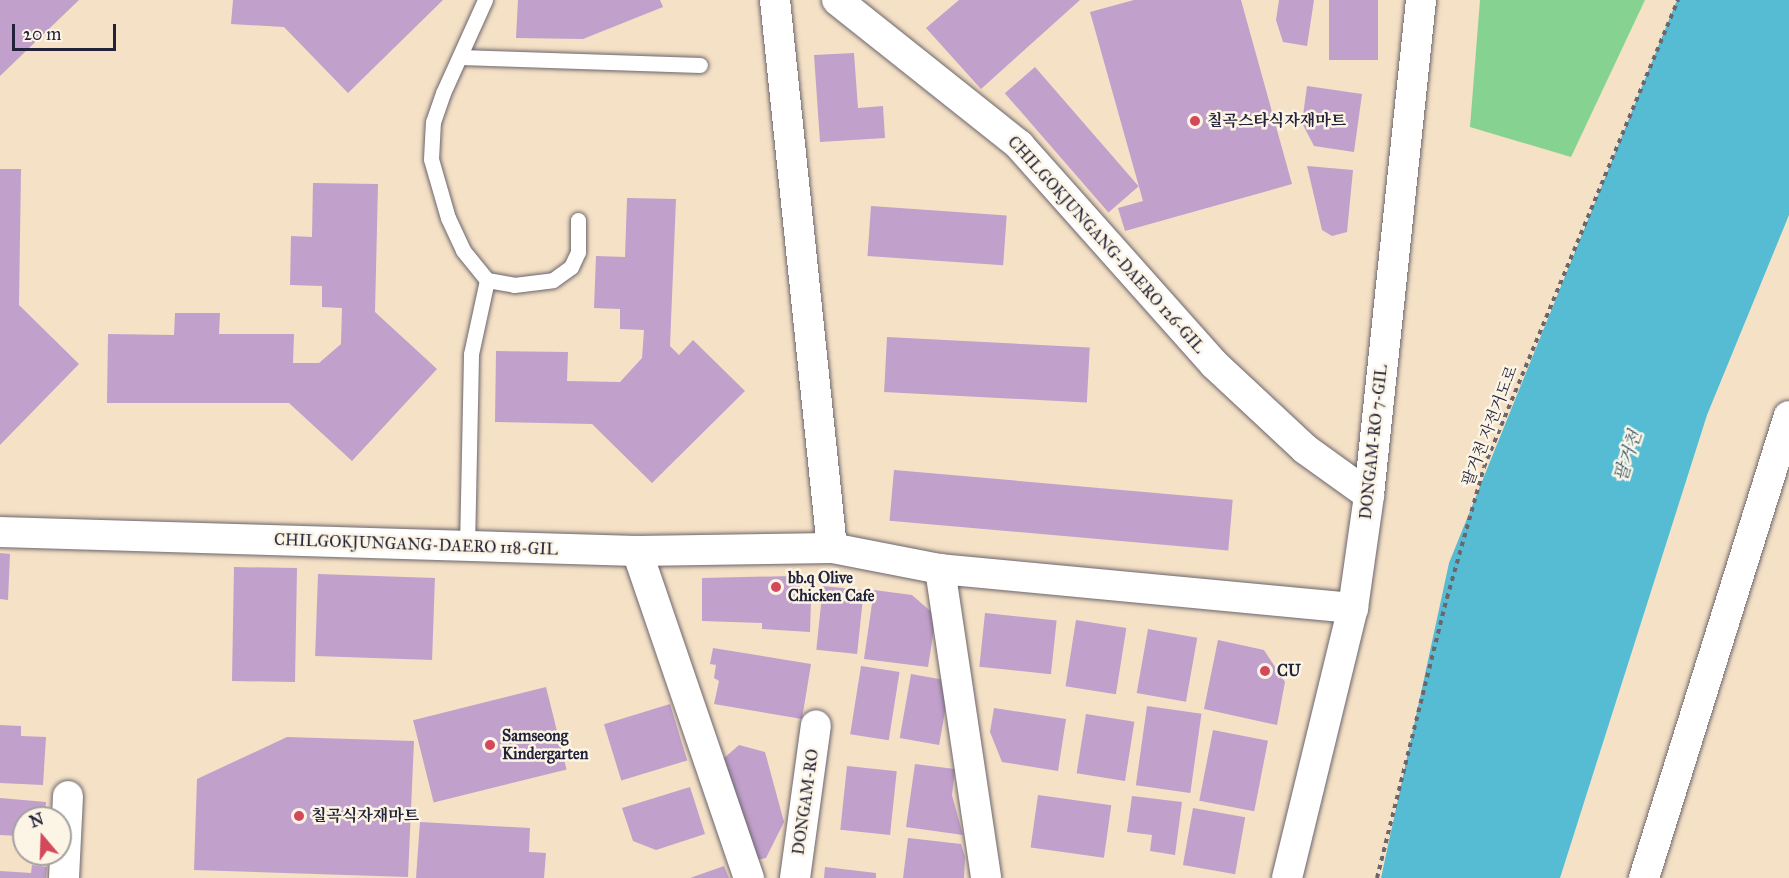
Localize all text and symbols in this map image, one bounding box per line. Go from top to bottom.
scale bar [15,12,118,50]
text: 20 m [23,23,61,45]
place label: 칠곡스타식자재마트 [1207,111,1346,131]
marker: 칠곡스타식자재마트 [1188,114,1202,128]
street label: CHILGOKJUNGANG-DAERO 126-GIL [1003,133,1209,357]
street label: 팔거천 자전거도로 [1458,363,1522,489]
street label: DONGAM-RO 7-GIL [1356,364,1392,520]
water label: 팔거천 [1610,428,1646,484]
street label: CHILGOKJUNGANG-DAERO 118-GIL [274,530,558,560]
place label: bb.q Olive Chicken Cafe [788,568,875,606]
marker: bb.q Olive Chicken Cafe [769,580,783,594]
place label: CU [1277,661,1301,681]
marker: CU [1258,664,1272,678]
place label: Samseong Kindergarten [502,726,588,764]
marker: Samseong Kindergarten [483,738,497,752]
street label: DONGAM-RO [789,748,823,856]
north arrow [12,806,72,866]
place label: 칠곡식자재마트 [311,806,419,826]
text: N [27,809,46,832]
marker: 칠곡식자재마트 [292,809,306,823]

